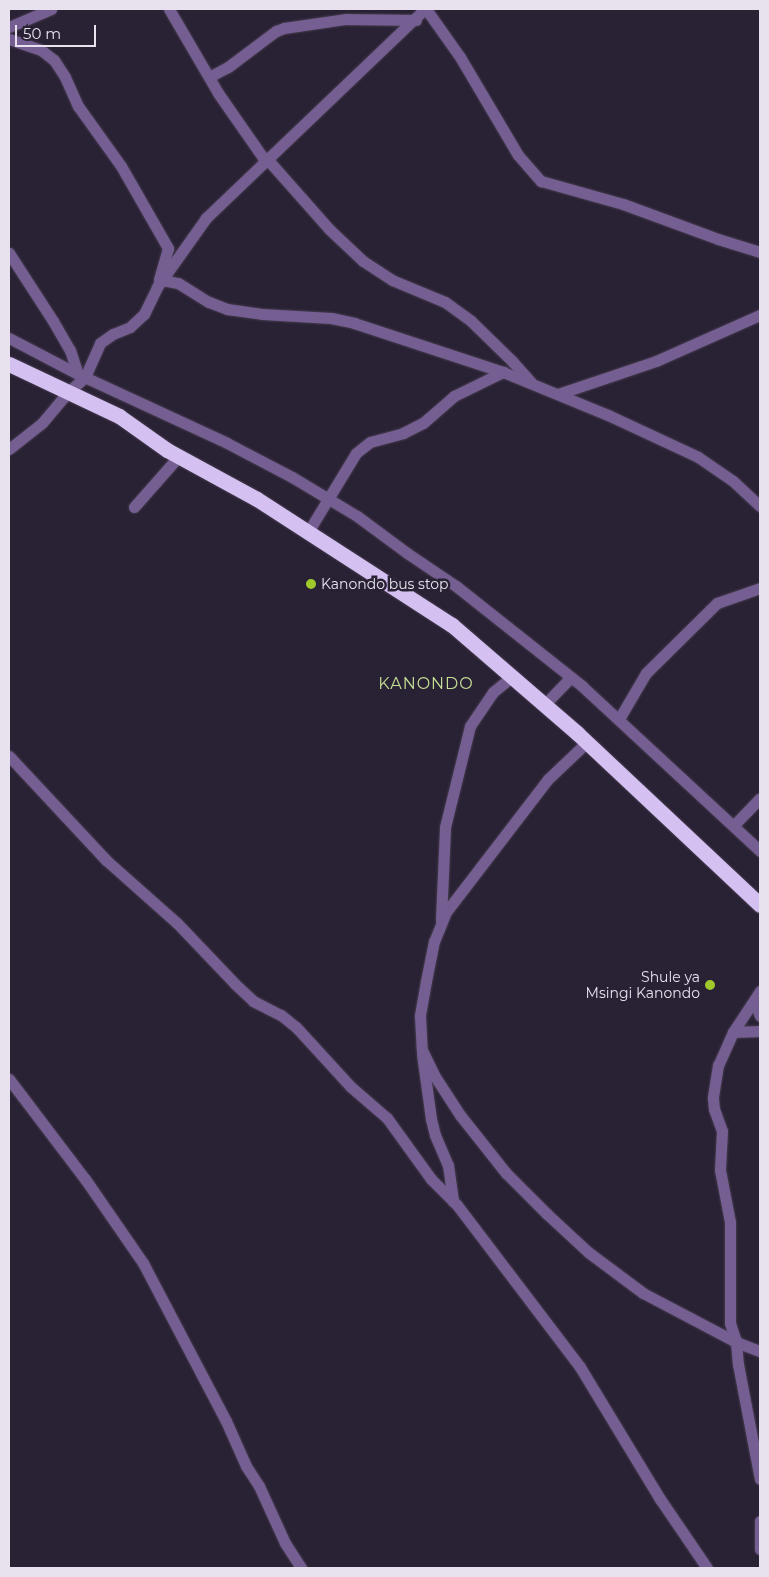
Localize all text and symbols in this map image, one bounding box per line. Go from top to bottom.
scale bar [18,15,99,47]
text: 50 m [23,24,61,43]
place label: Kanondo bus stop [321,576,449,592]
marker: Kanondo bus stop [305,578,317,590]
district label: KANONDO [377,674,475,694]
place label: Shule ya Msingi Kanondo [586,969,700,1002]
marker: Shule ya Msingi Kanondo [704,979,716,991]

